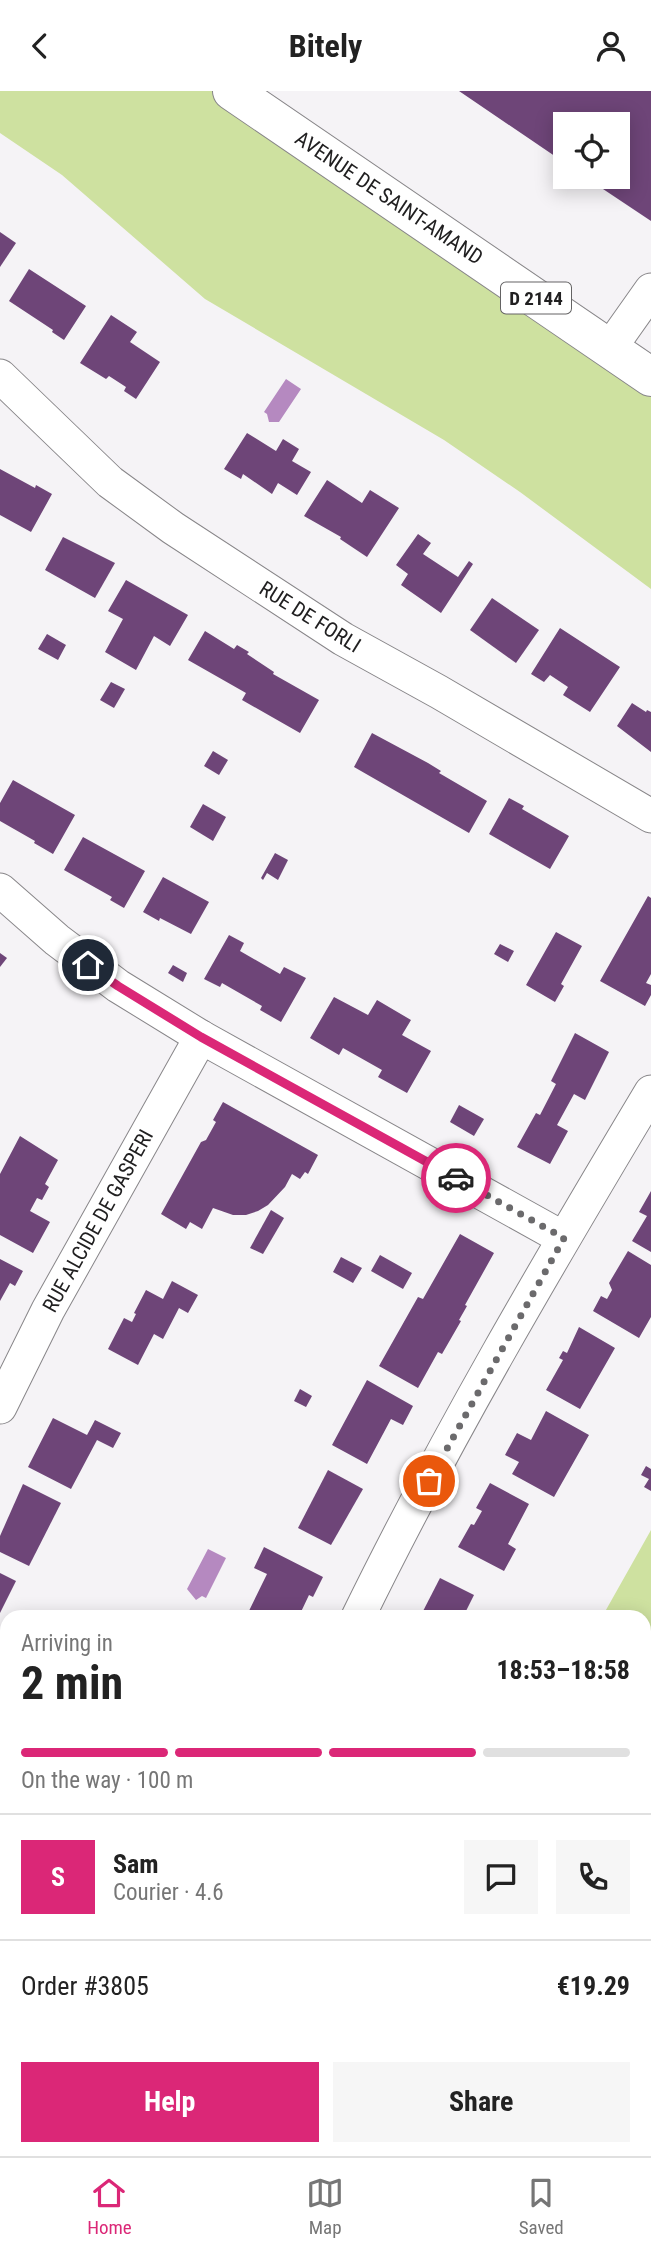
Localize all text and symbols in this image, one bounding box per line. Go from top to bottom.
icon: back [21,27,59,65]
text: Bitely [289,27,362,65]
icon: person [592,27,630,65]
map controls [553,112,630,189]
button: locate [553,112,630,189]
street label: AVENUE DE SAINT-AMAND [291,126,487,270]
road number: D 2144 [501,283,571,314]
street label: RUE DE FORLI [255,576,365,658]
pin [58,935,118,995]
icon: home [69,946,107,984]
street label: RUE ALCIDE DE GASPERI [38,1125,158,1317]
courier [421,1143,491,1213]
icon: car [437,1159,475,1197]
pin [399,1451,459,1511]
icon: bag [410,1462,448,1500]
text: Arriving in [21,1630,113,1657]
text: 18:53–18:58 [496,1655,630,1685]
text: 2 min [21,1656,123,1710]
text: On the way · 100 m [21,1767,193,1794]
button: chat [464,1840,538,1914]
button: phone [556,1840,630,1914]
text: Sam [113,1849,159,1879]
text: S [51,1862,65,1892]
text: Courier · 4.6 [113,1879,224,1906]
text: Order #3805 [21,1971,149,2001]
text: €19.29 [557,1971,630,2001]
button: Help [21,2062,319,2142]
button: Share [333,2062,630,2142]
tab: Home [87,2174,132,2239]
tab: Map [306,2174,344,2239]
tab: Saved [519,2174,564,2239]

